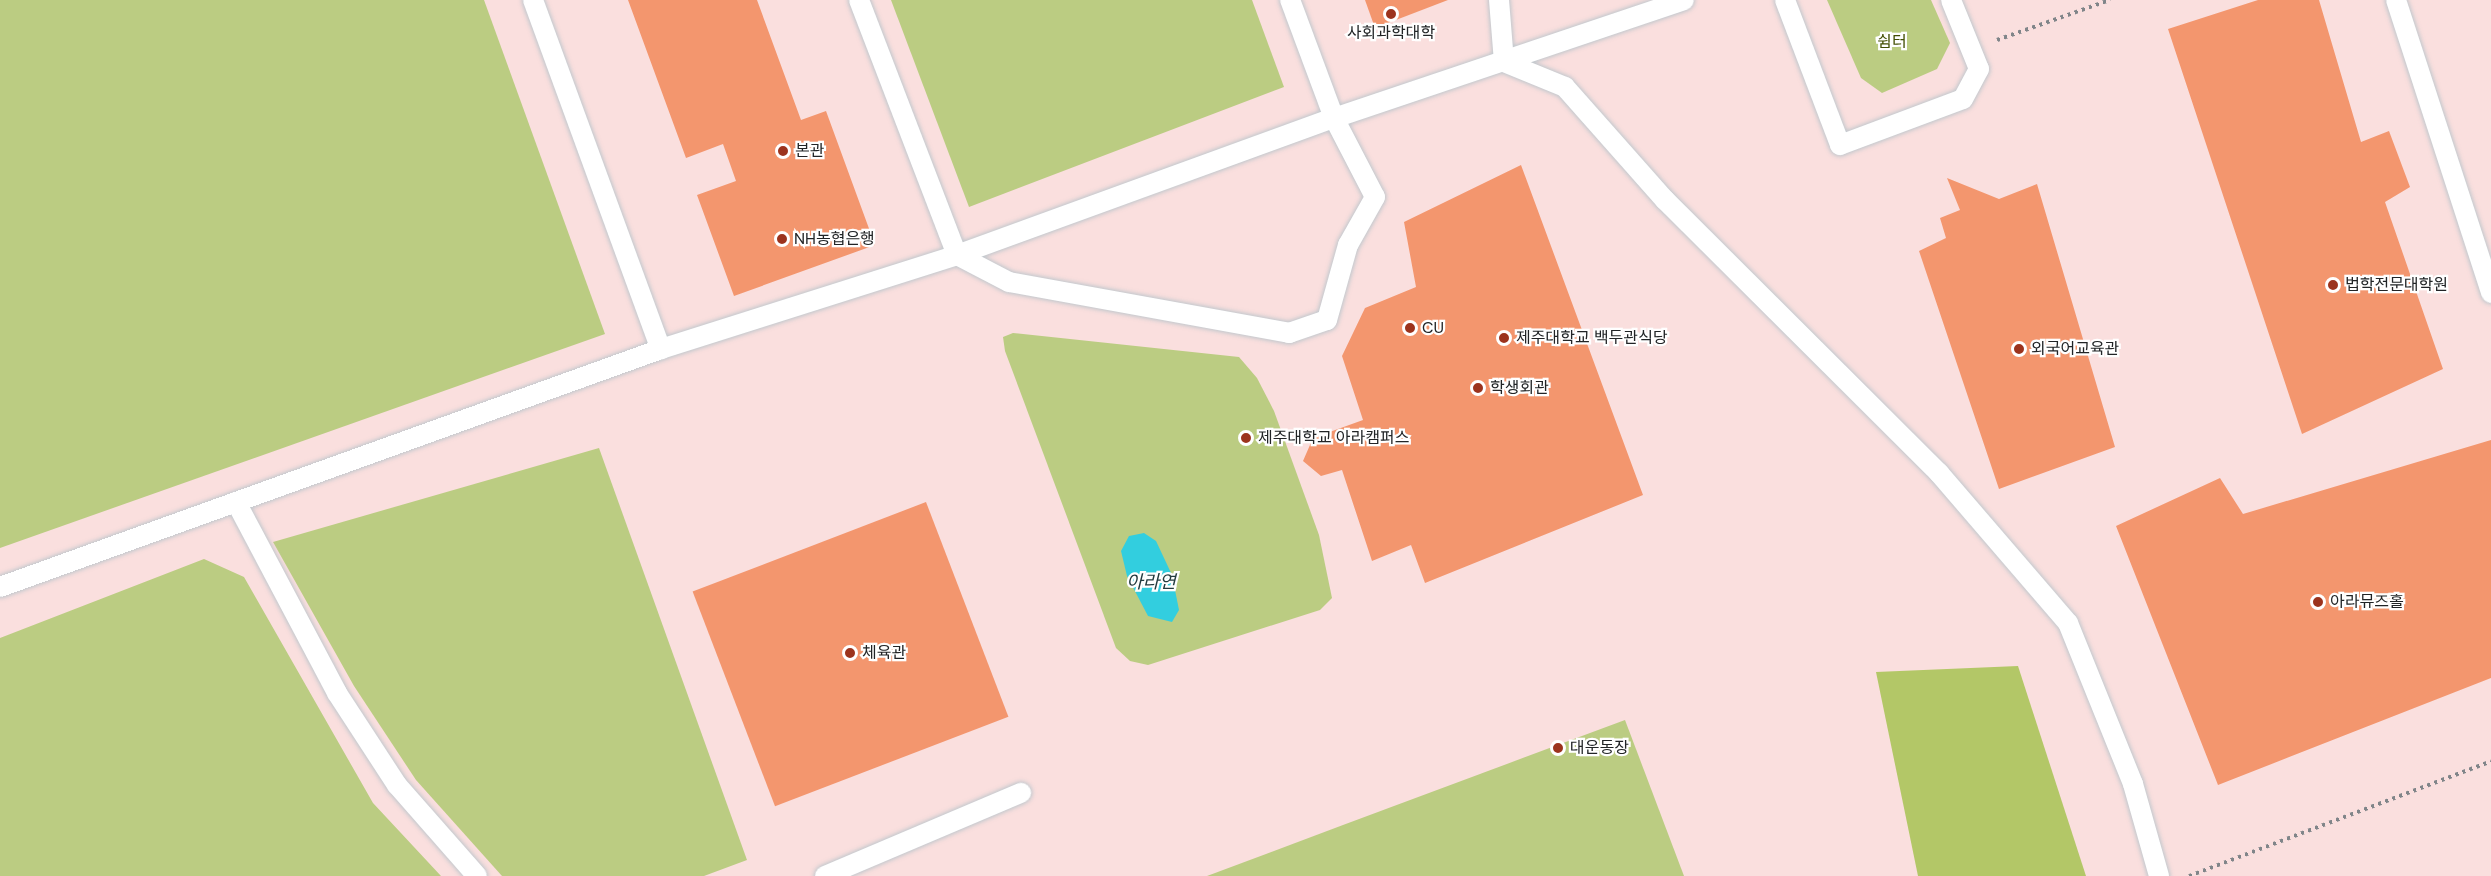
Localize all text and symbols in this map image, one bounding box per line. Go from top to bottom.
marker: 사회과학대학 [1384,7,1398,21]
place label: 사회과학대학 [1347,23,1435,43]
park label: 쉼터 [1877,32,1907,52]
place label: 본관 [795,141,824,161]
marker: 본관 [776,144,790,158]
place label: NH농협은행 [794,229,875,249]
marker: NH농협은행 [775,232,789,246]
place label: 법학전문대학원 [2345,275,2448,295]
marker: 법학전문대학원 [2326,278,2340,292]
place label: CU [1422,318,1444,338]
marker: CU [1403,321,1417,335]
place label: 제주대학교 백두관식당 [1516,328,1667,348]
marker: 제주대학교 백두관식당 [1497,331,1511,345]
place label: 외국어교육관 [2031,339,2119,359]
marker: 외국어교육관 [2012,342,2026,356]
place label: 학생회관 [1490,378,1549,398]
marker: 학생회관 [1471,381,1485,395]
place label: 제주대학교 아라캠퍼스 [1258,428,1409,448]
marker: 제주대학교 아라캠퍼스 [1239,431,1253,445]
water label: 아라연 [1126,571,1176,593]
place label: 아라뮤즈홀 [2330,592,2404,612]
marker: 아라뮤즈홀 [2311,595,2325,609]
place label: 체육관 [862,643,906,663]
marker: 체육관 [843,646,857,660]
place label: 대운동장 [1570,738,1629,758]
marker: 대운동장 [1551,741,1565,755]

